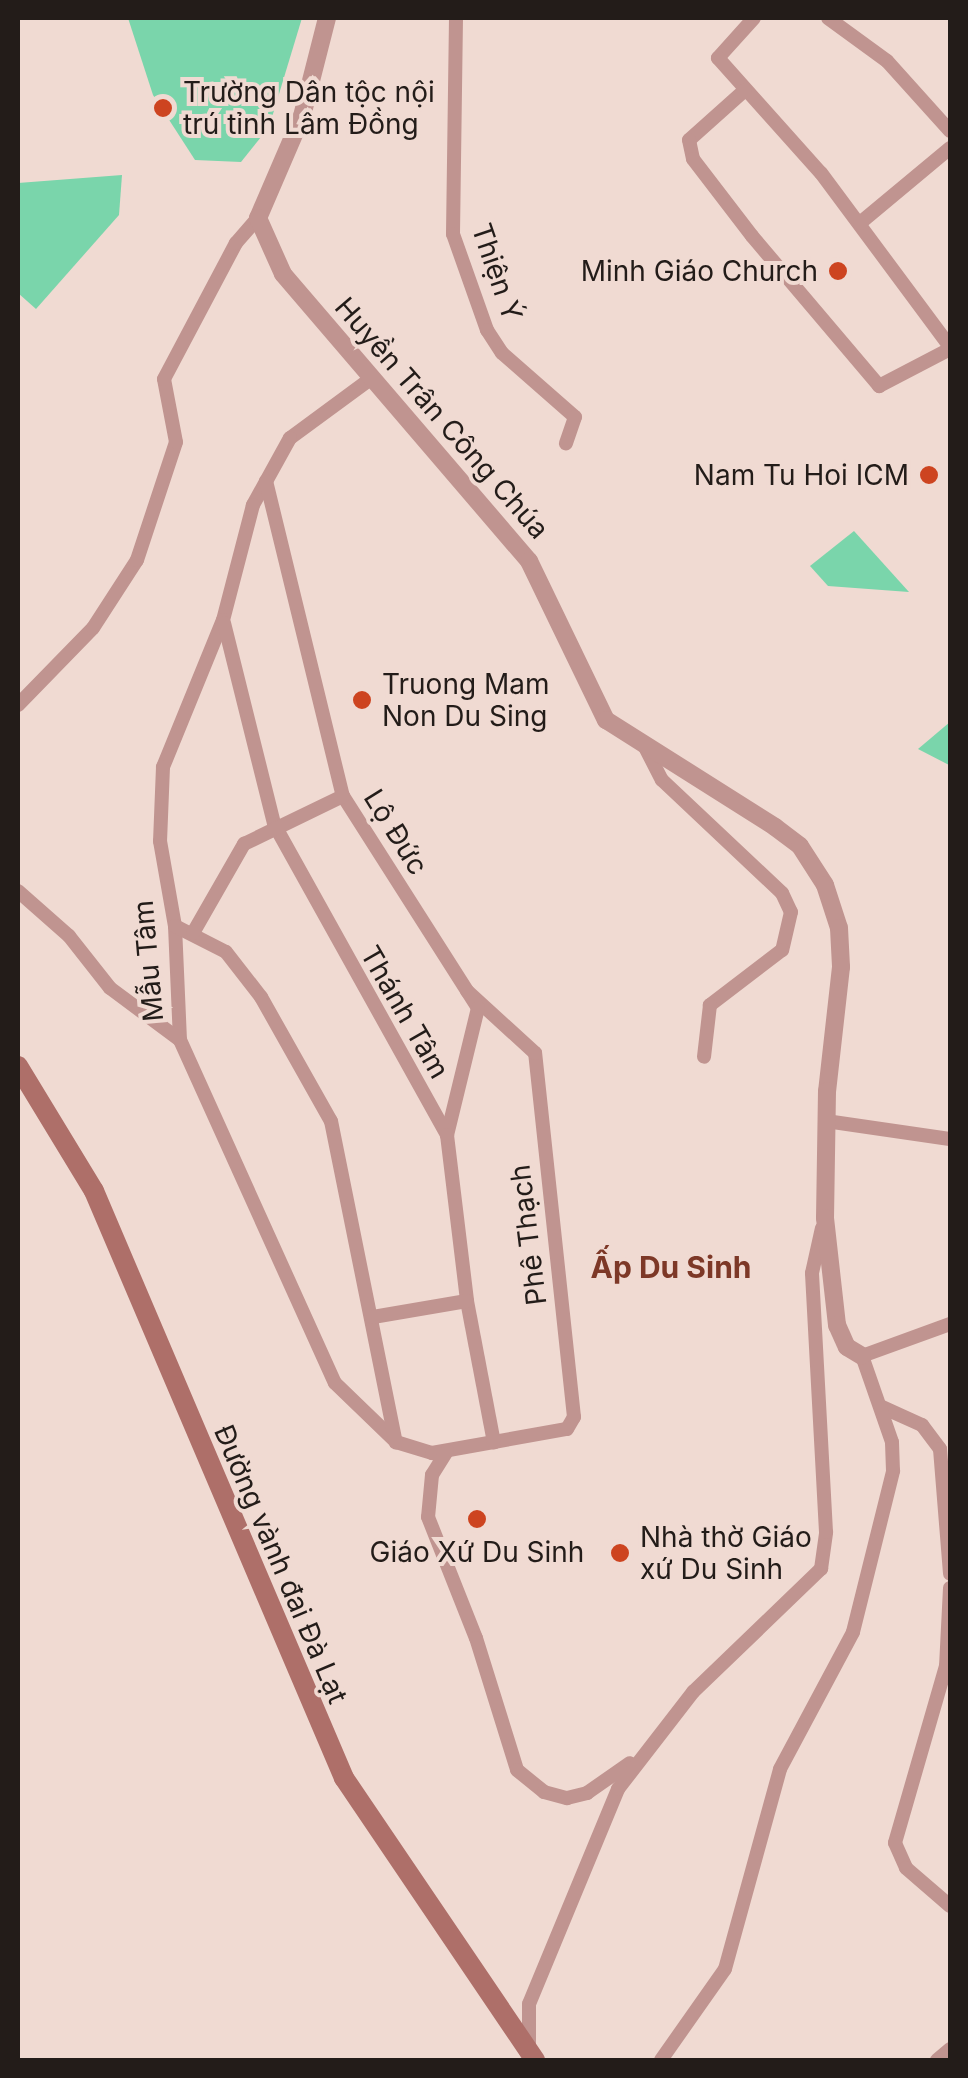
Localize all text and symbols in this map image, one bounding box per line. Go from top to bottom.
place label: Trường Dân tộc nội trú tỉnh Lâm Đồng [183,75,435,141]
marker: Trường Dân tộc nội trú tỉnh Lâm Đồng [152,97,174,119]
street label: Thiện Ý [465,219,529,325]
place label: Minh Giáo Church [581,254,818,288]
marker: Minh Giáo Church [827,260,849,282]
street label: Huyền Trân Công Chúa [328,291,556,545]
place label: Nam Tu Hoi ICM [694,458,909,492]
marker: Nam Tu Hoi ICM [918,464,940,486]
place label: Truong Mam Non Du Sing [382,667,550,733]
marker: Truong Mam Non Du Sing [351,689,373,711]
street label: Lộ Đức [357,783,435,881]
street label: Mẫu Tâm [126,899,170,1023]
street label: Thánh Tâm [354,940,456,1084]
street label: Phê Thạch [503,1163,553,1307]
district label: Ấp Du Sinh [591,1249,751,1285]
street label: Đường vành đai Đà Lạt [207,1420,355,1708]
marker: Giáo Xứ Du Sinh [466,1508,488,1530]
place label: Nhà thờ Giáo xứ Du Sinh [640,1520,812,1586]
place label: Giáo Xứ Du Sinh [370,1535,584,1569]
marker: Nhà thờ Giáo xứ Du Sinh [609,1542,631,1564]

